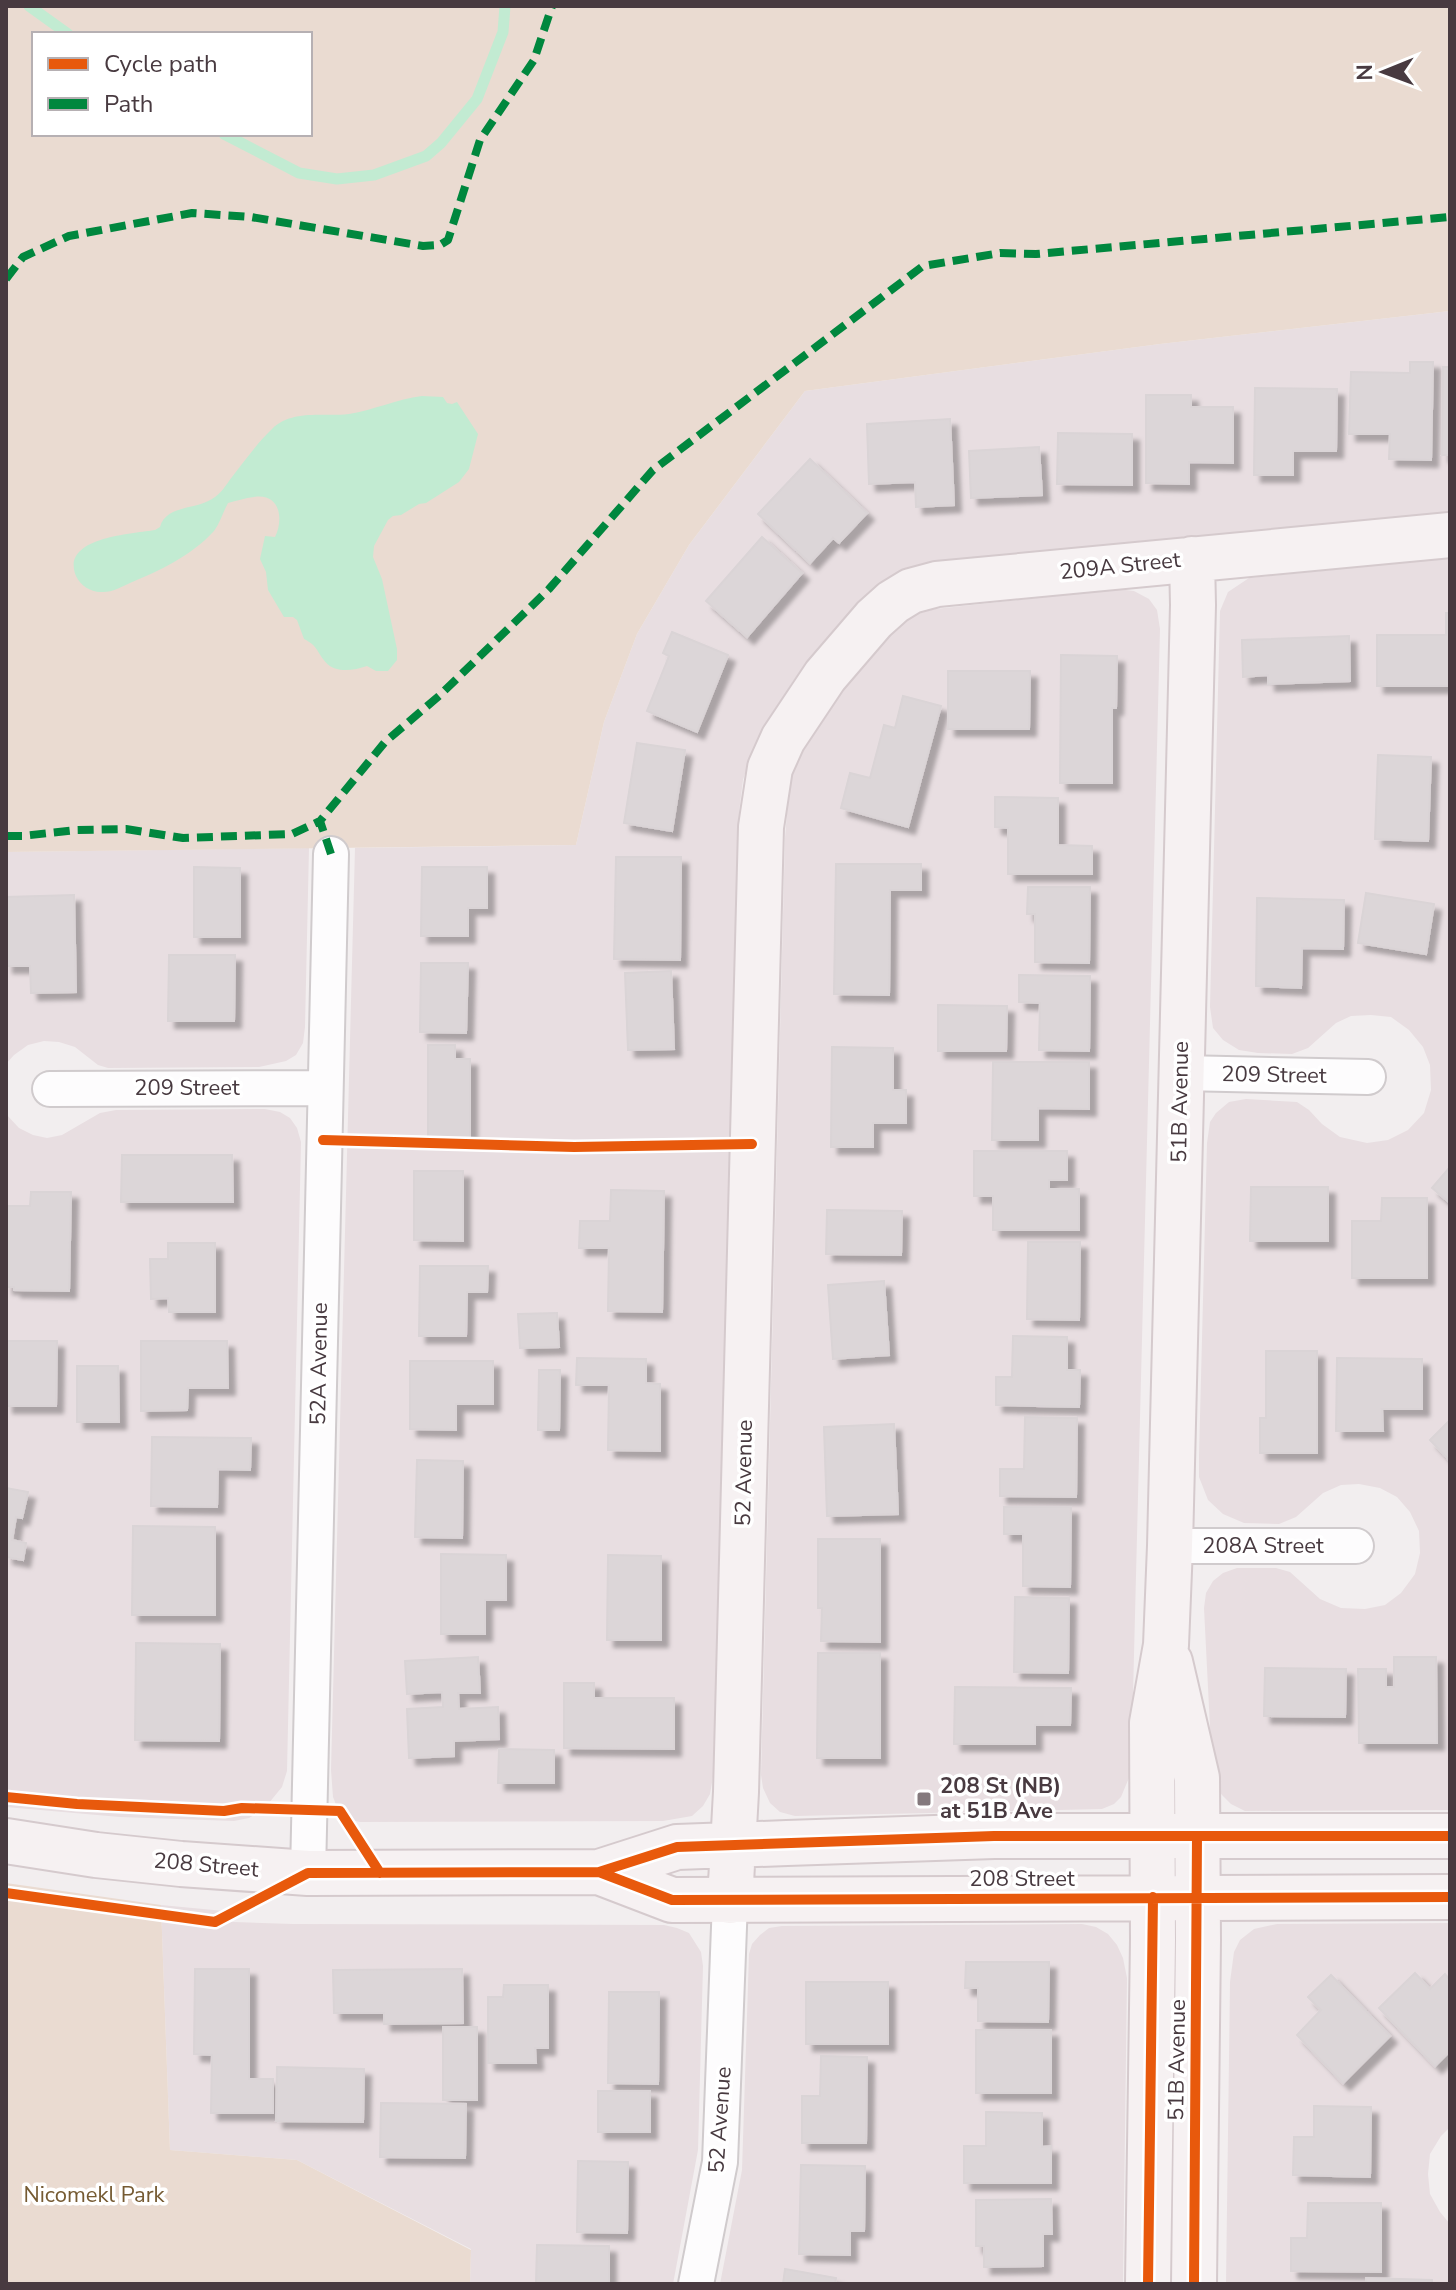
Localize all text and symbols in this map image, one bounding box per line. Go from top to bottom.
legend [32,32,312,136]
north arrow [1344,32,1424,112]
text: Cycle path [104,48,218,80]
text: N [1350,64,1380,81]
text: Path [104,88,153,120]
street label: 209A Street [1058,545,1182,587]
street label: 51B Avenue [1164,1041,1196,1163]
street label: 209 Street [1221,1059,1327,1091]
street label: 209 Street [134,1073,240,1103]
street label: 52A Avenue [303,1302,335,1426]
street label: 52 Avenue [728,1419,760,1527]
street label: 208A Street [1202,1531,1324,1561]
place label: 208 St (NB) at 51B Ave [940,1771,1061,1826]
marker: 208 St (NB) at 51B Ave [915,1790,933,1808]
street label: 208 Street [152,1845,260,1885]
street label: 208 Street [969,1864,1075,1894]
street label: 51B Avenue [1161,1999,1193,2121]
street label: 52 Avenue [701,2066,739,2174]
park label: Nicomekl Park [23,2180,166,2210]

